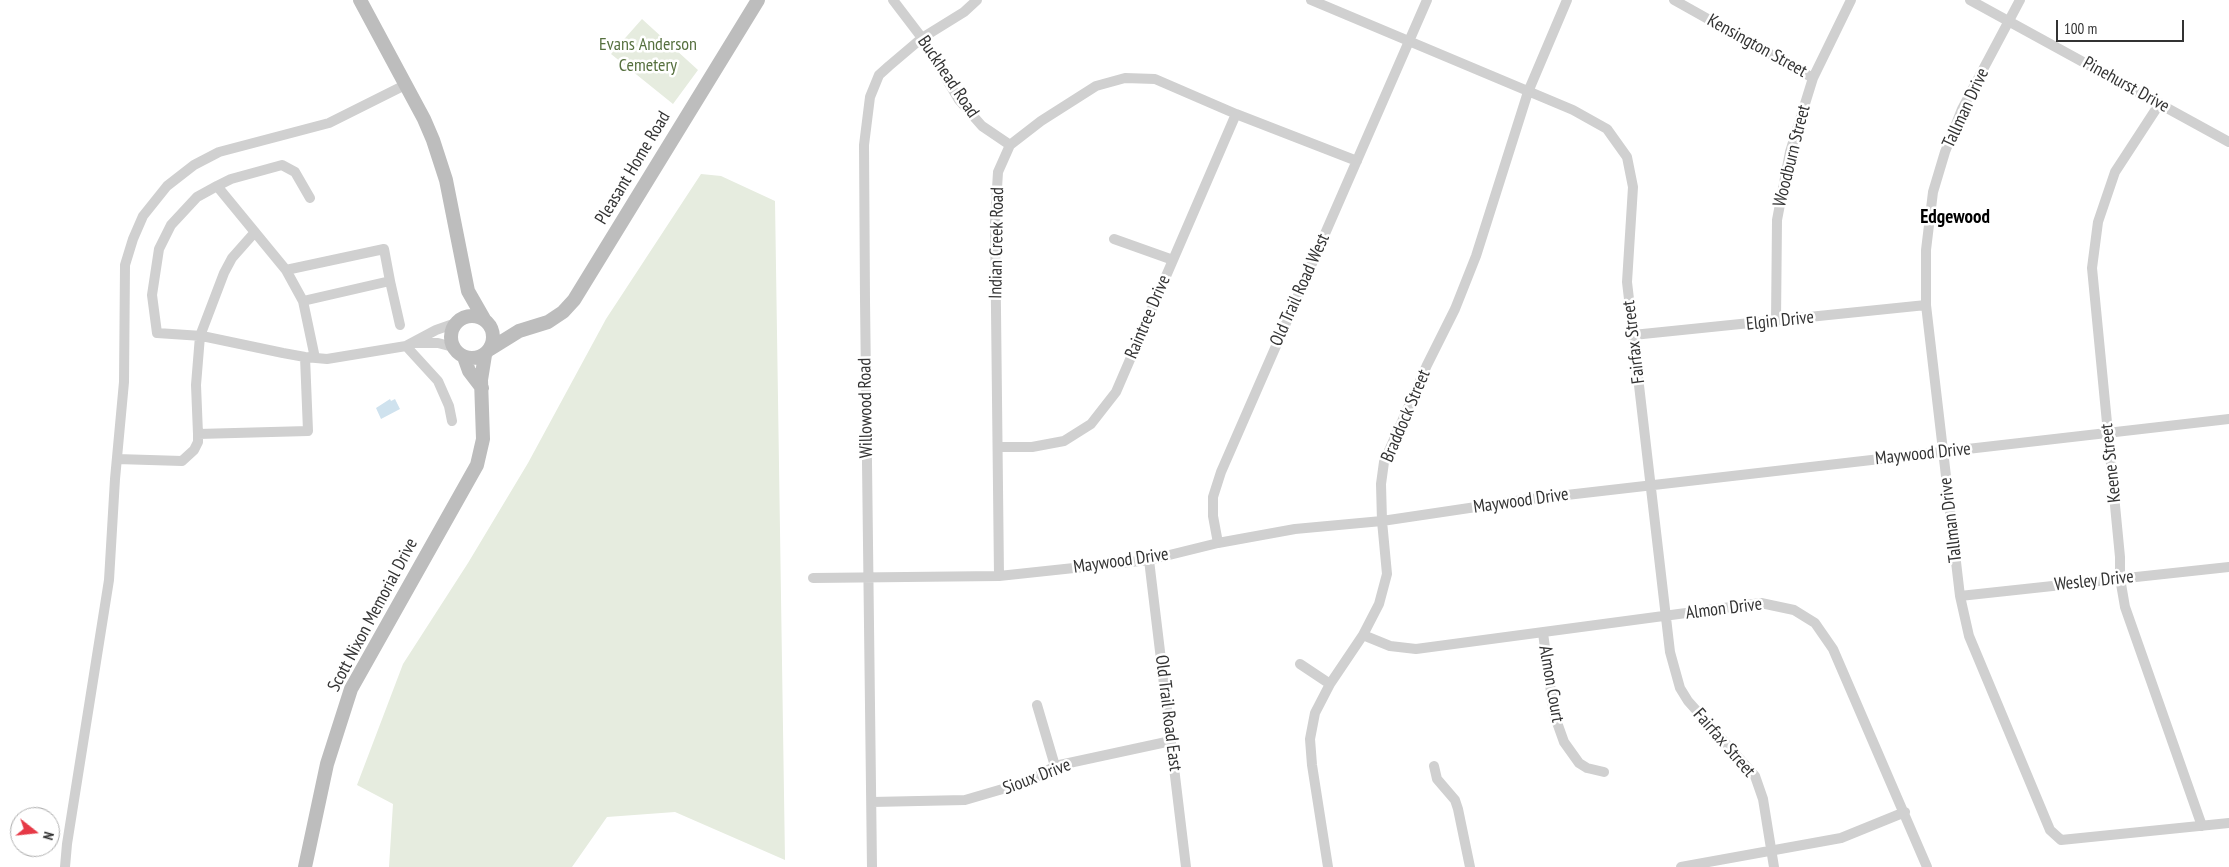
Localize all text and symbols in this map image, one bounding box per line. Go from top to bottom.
street label: Kensington Street [1703,10,1811,82]
scale bar [2059,10,2186,42]
text: 100 m [2064,19,2097,38]
street label: Buckhead Road [913,32,983,122]
park label: Evans Anderson Cemetery [599,34,697,76]
street label: Pinehurst Drive [2079,52,2173,118]
street label: Tallman Drive [1938,65,1994,151]
street label: Woodburn Street [1769,103,1815,209]
street label: Pleasant Home Road [591,108,675,228]
street label: Indian Creek Road [985,187,1009,299]
district label: Edgewood [1920,207,1990,229]
street label: Old Trail Road West [1266,230,1334,350]
street label: Raintree Drive [1121,272,1175,362]
street label: Fairfax Street [1618,299,1650,385]
street label: Elgin Drive [1745,307,1815,335]
street label: Willowood Road [854,358,878,458]
street label: Braddock Street [1377,366,1435,466]
street label: Keene Street [2096,422,2126,504]
street label: Maywood Drive [1874,438,1972,470]
street label: Tallman Drive [1935,476,1967,564]
street label: Maywood Drive [1472,484,1570,518]
street label: Scott Nixon Memorial Drive [323,535,423,695]
street label: Maywood Drive [1072,544,1170,578]
street label: Wesley Drive [2053,566,2135,596]
street label: Almon Drive [1685,594,1763,624]
street label: Almon Court [1534,644,1568,724]
street label: Old Trail Road East [1150,654,1186,772]
street label: Fairfax Street [1688,704,1760,782]
street label: Sioux Drive [1000,754,1074,800]
north arrow [10,807,60,857]
text: N [39,830,58,842]

